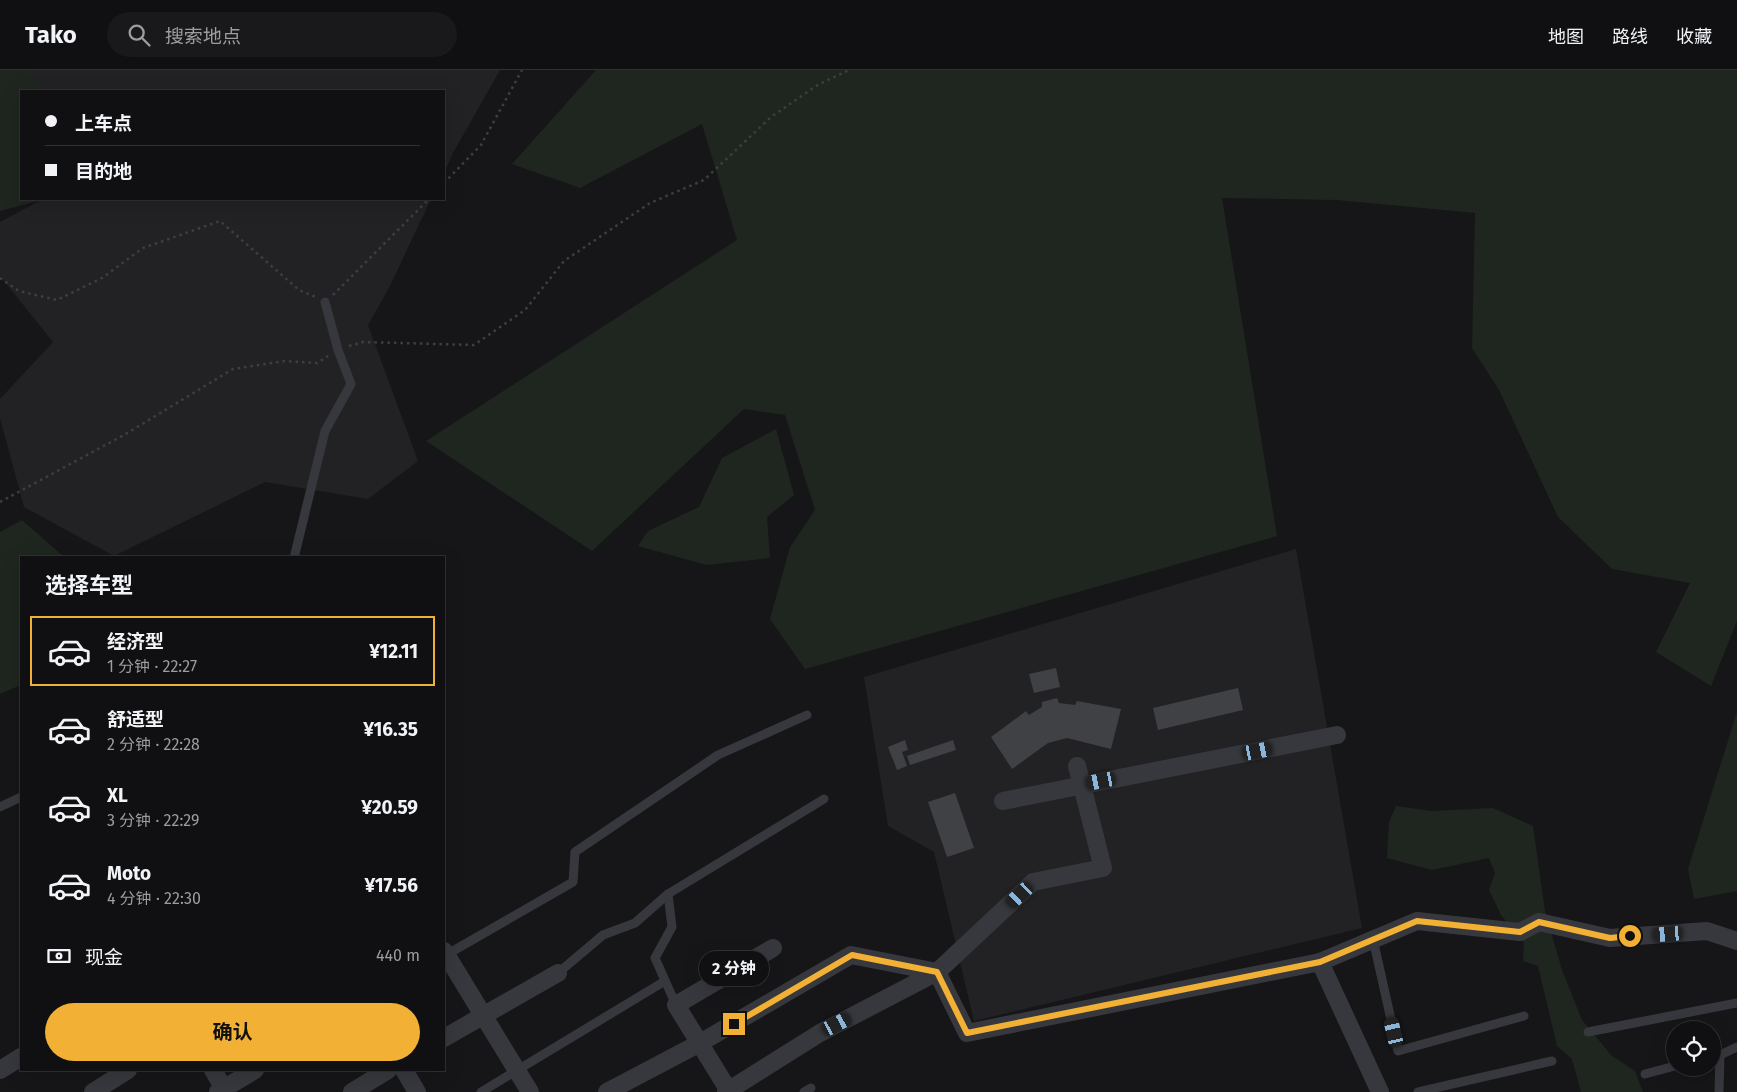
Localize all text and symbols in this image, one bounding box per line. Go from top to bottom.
search box [107,12,457,57]
text: Tako [25,21,77,49]
icon: search [125,21,153,49]
text: 搜索地点 [165,25,241,48]
text: 地图 [1548,26,1584,48]
text: 路线 [1612,26,1648,48]
text: 收藏 [1676,26,1712,48]
text: 上车点 [75,112,132,135]
text: 目的地 [75,160,132,183]
text: 选择车型 [45,572,133,599]
icon: car [47,629,92,674]
text: 经济型 [107,630,164,653]
text: ¥12.11 [369,640,418,663]
text: 1 分钟 · 22:27 [107,657,197,676]
icon: car [47,707,92,752]
text: 舒适型 [107,708,164,731]
text: ¥16.35 [363,718,418,741]
text: 2 分钟 · 22:28 [107,735,200,754]
car [1241,741,1274,761]
car [1084,771,1117,791]
text: XL [107,784,128,807]
icon: car [47,785,92,830]
text: ¥20.59 [361,796,418,819]
text: 3 分钟 · 22:29 [107,811,199,830]
text: Moto [107,862,151,885]
icon: car [47,863,92,908]
text: ¥17.56 [364,874,418,897]
car [1003,879,1036,911]
text: 4 分钟 · 22:30 [107,889,201,908]
route start [1619,925,1641,947]
car [1652,925,1683,943]
icon: cash [45,942,73,970]
text: 现金 [85,946,123,969]
text: 440 m [376,946,420,965]
callout: 2 分钟 [699,952,769,986]
text: 2 分钟 [712,959,756,978]
button: 确认 [45,1003,420,1061]
car [820,1010,853,1038]
route end [723,1013,745,1035]
car [1383,1016,1404,1048]
map controls [1666,1021,1721,1076]
button: locate [1666,1021,1721,1076]

